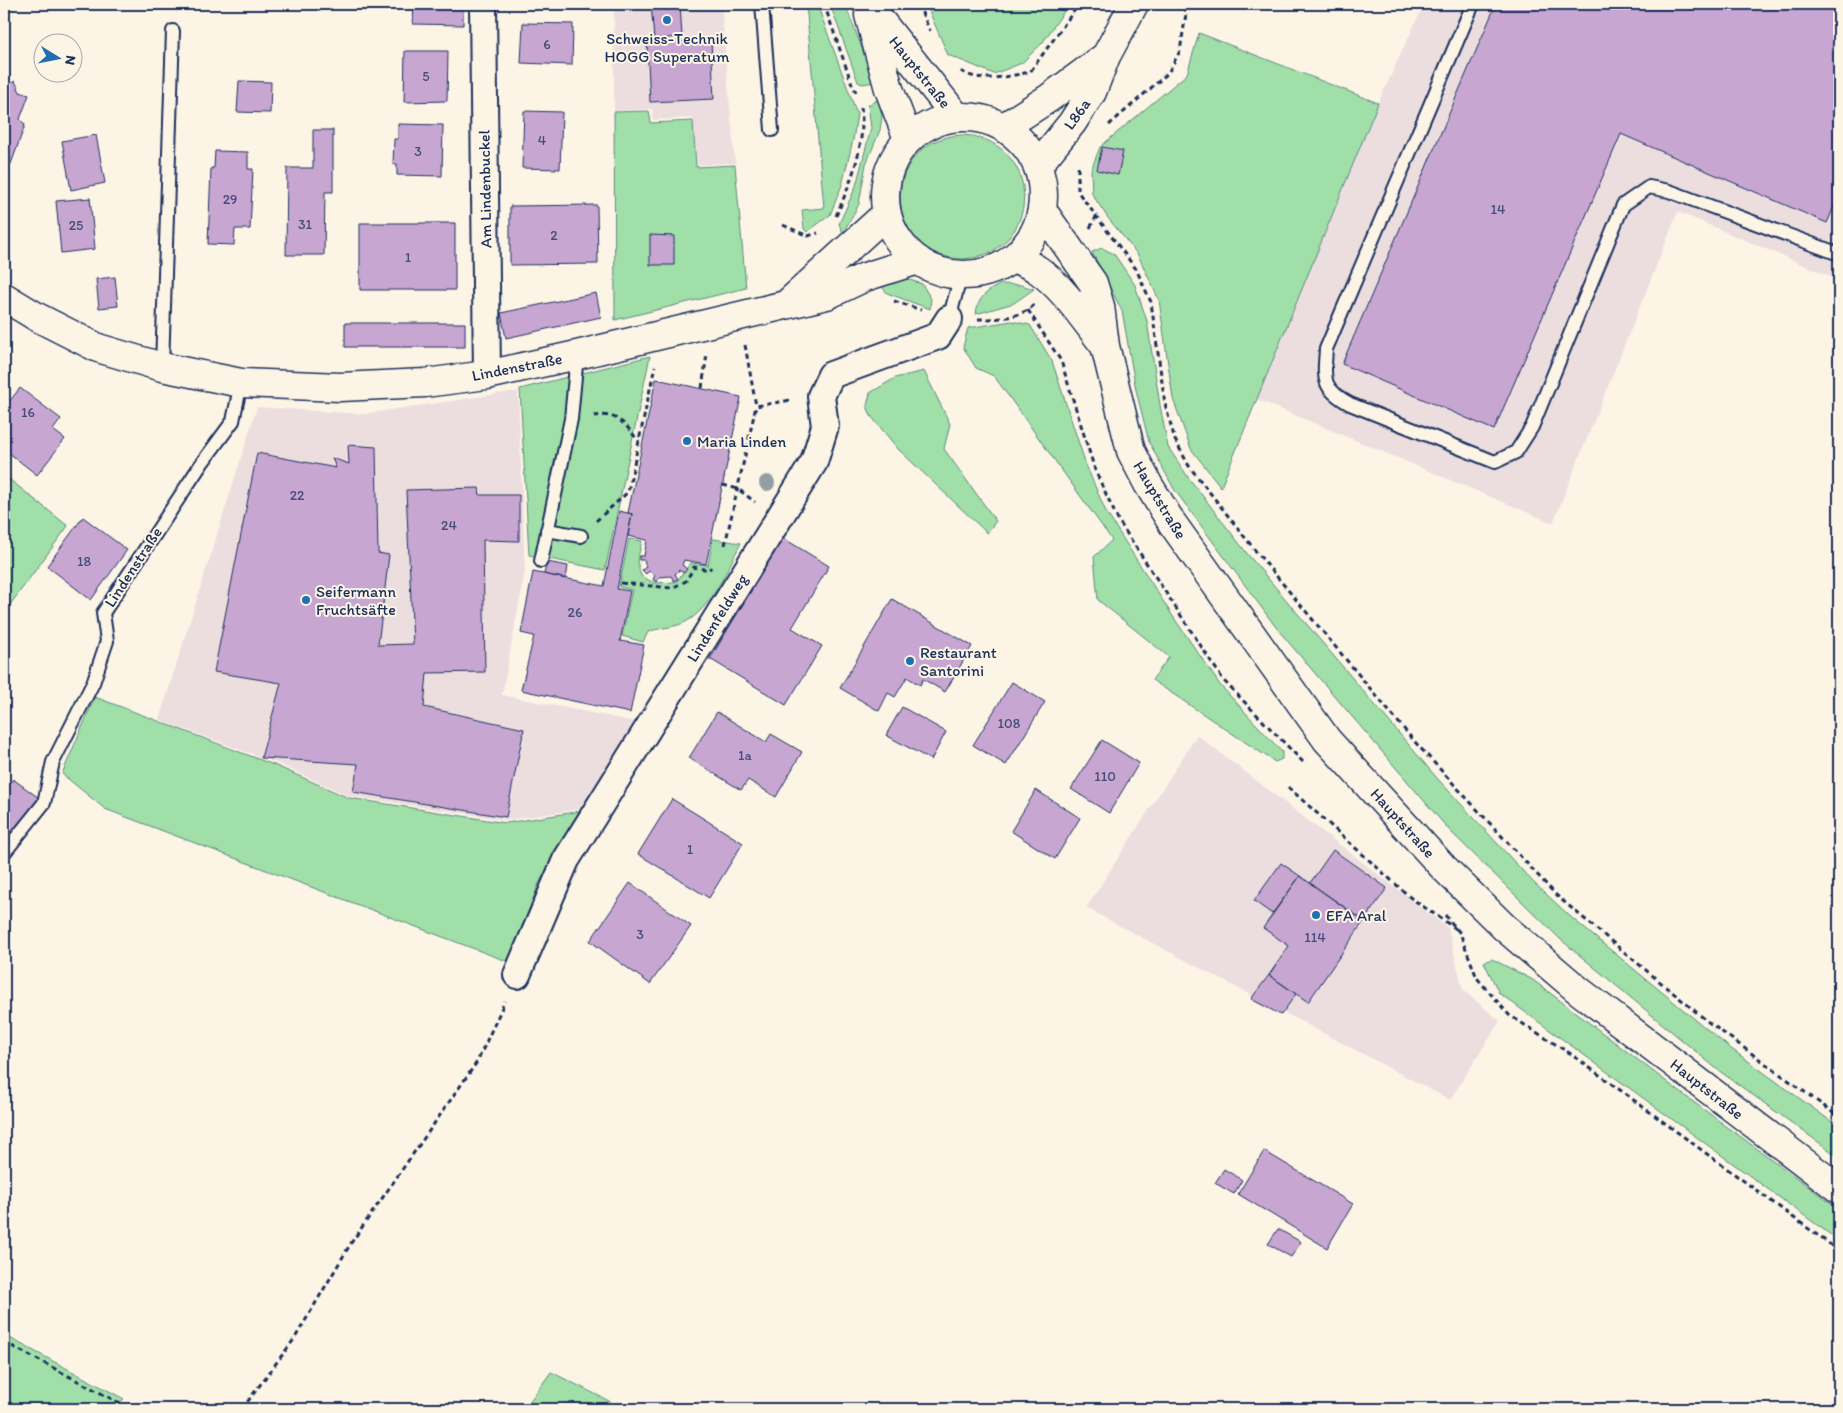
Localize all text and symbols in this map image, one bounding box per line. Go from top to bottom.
marker: Schweiss-Technik HOGG Superatum [661,14,673,26]
place label: Schweiss-Technik HOGG Superatum [605,29,730,66]
north arrow [32,32,82,82]
street label: Hauptstraße [885,32,955,112]
house number: 6 [543,36,551,53]
text: N [61,54,80,66]
house number: 5 [422,68,430,85]
street label: L86a [1060,94,1095,133]
street label: Am Lindenbuckel [474,129,496,248]
house number: 4 [538,132,547,149]
house number: 3 [414,143,422,160]
house number: 29 [223,191,237,208]
house number: 14 [1491,201,1506,218]
house number: 31 [298,216,313,233]
house number: 25 [69,217,83,234]
house number: 2 [550,227,558,244]
house number: 1 [405,249,412,266]
street label: Lindenstraße [470,349,564,385]
house number: 16 [21,404,35,421]
place label: Maria Linden [697,432,786,451]
marker: Maria Linden [681,435,693,447]
street label: Hauptstraße [1129,458,1191,542]
house number: 22 [290,487,305,504]
house number: 24 [441,517,457,534]
street label: Lindenstraße [100,523,166,611]
house number: 18 [77,553,91,570]
street label: Lindenfeldweg [682,570,752,665]
place label: Seifermann Fruchtsäfte [316,582,396,619]
marker: Seifermann Fruchtsäfte [300,594,312,606]
house number: 26 [568,604,582,621]
place label: Restaurant Santorini [920,643,997,680]
marker: Restaurant Santorini [904,655,916,667]
house number: 108 [998,715,1021,732]
house number: 1a [738,747,753,764]
house number: 110 [1094,768,1116,785]
street label: Hauptstraße [1367,784,1439,862]
house number: 1 [687,841,694,858]
place label: EFA Aral [1326,906,1387,925]
marker: EFA Aral [1310,909,1322,921]
house number: 3 [636,926,644,943]
house number: 114 [1304,929,1326,946]
street label: Hauptstraße [1667,1055,1747,1123]

